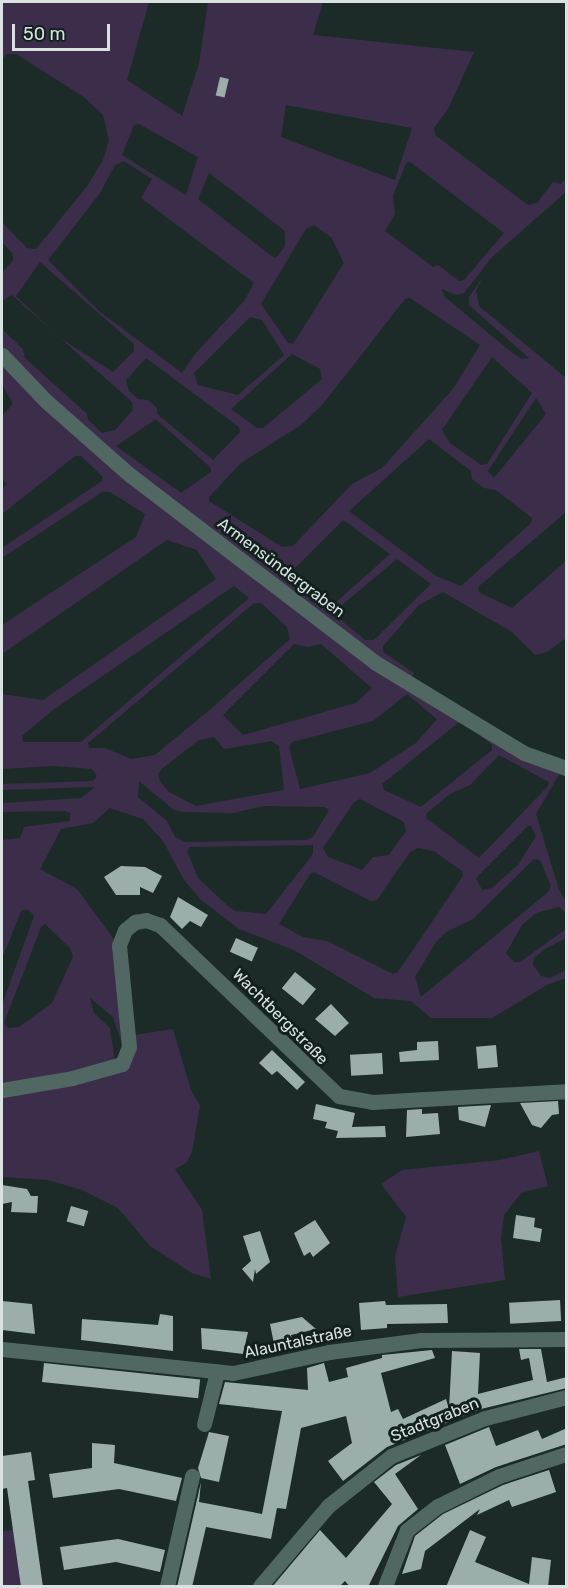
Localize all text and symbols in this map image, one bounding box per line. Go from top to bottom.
scale bar [15,12,112,50]
text: 50 m [23,23,66,45]
street label: Armensündergraben [214,514,348,622]
street label: Wachtbergstraße [228,965,332,1069]
street label: Alauntalstraße [243,1321,353,1363]
street label: Stadtgraben [388,1394,482,1446]

